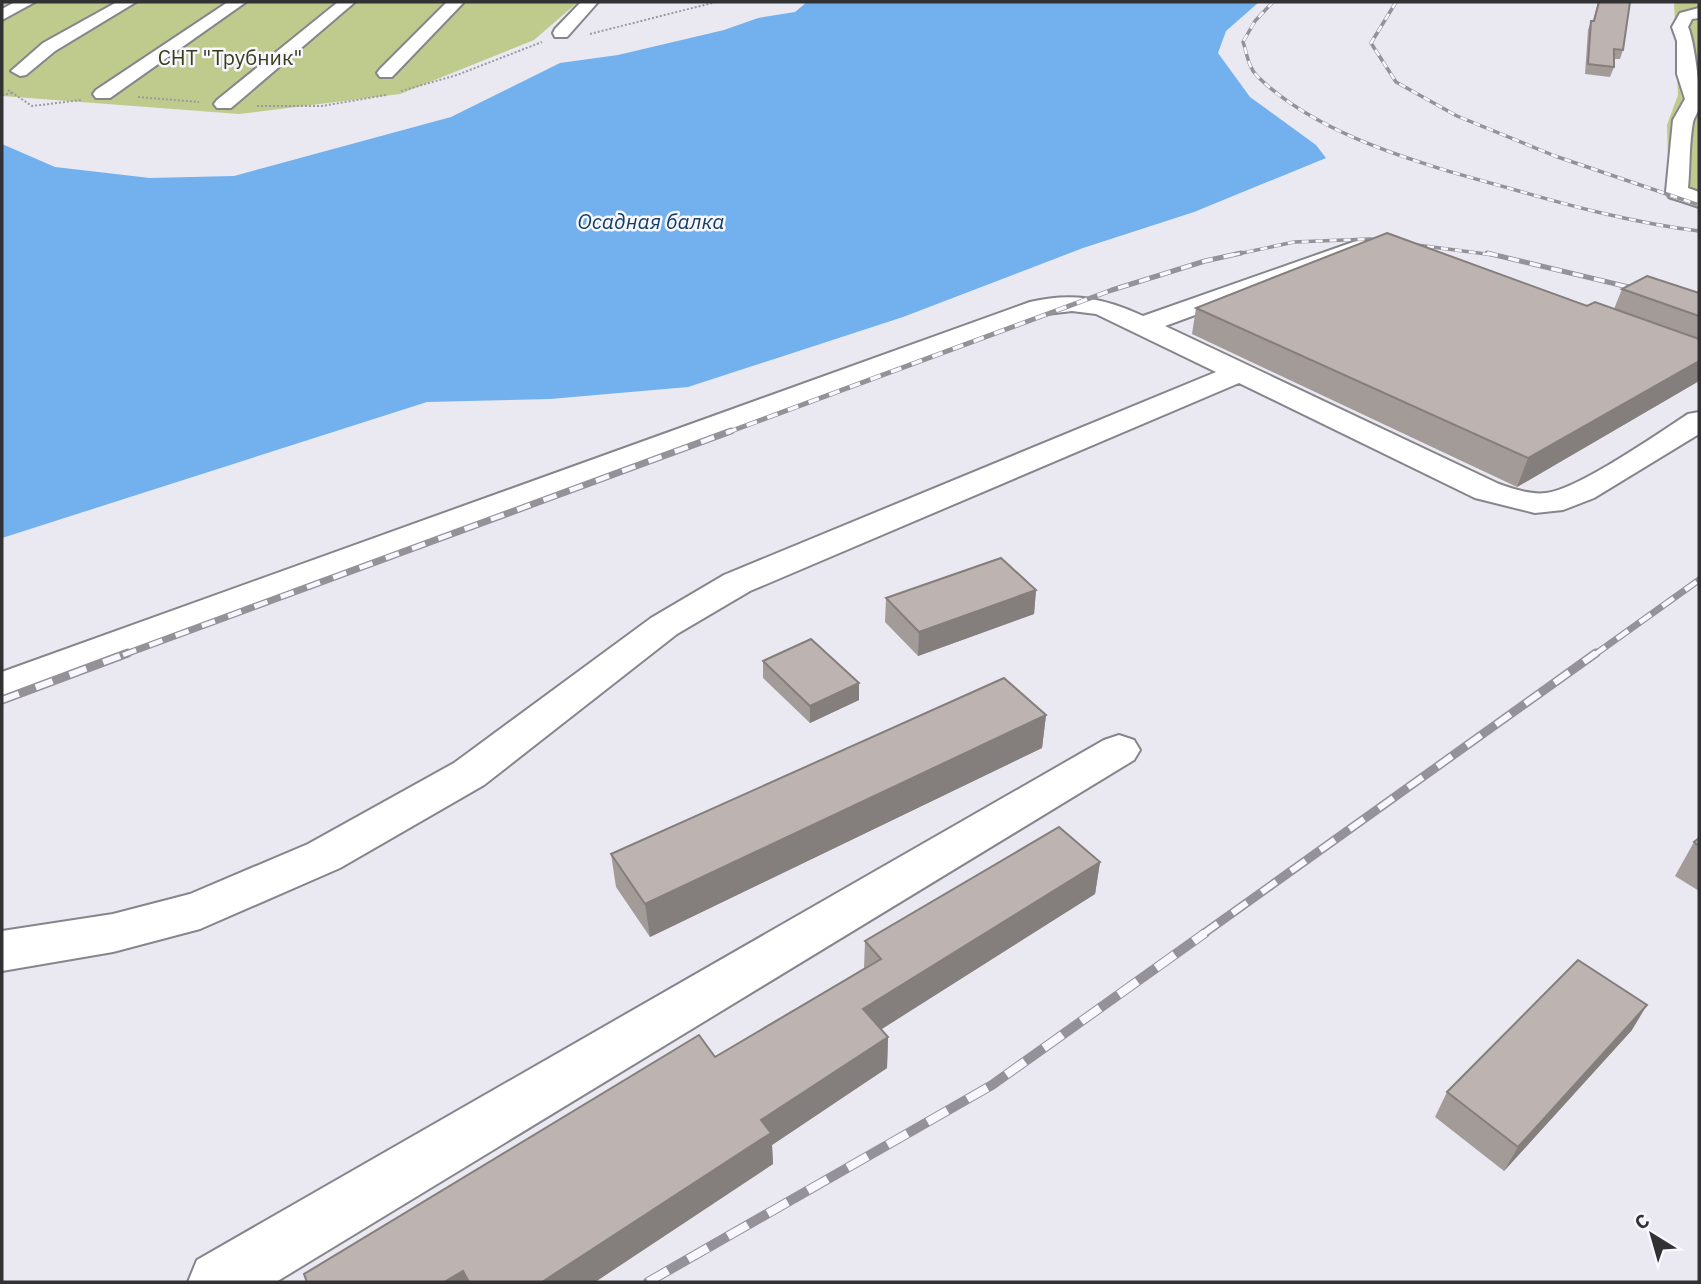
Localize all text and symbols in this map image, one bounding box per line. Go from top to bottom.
park label: СНТ "Трубник" [158,43,302,71]
water label: Осадная балка [577,207,725,235]
north arrow [1617,1200,1687,1270]
text: С [1630,1208,1654,1235]

